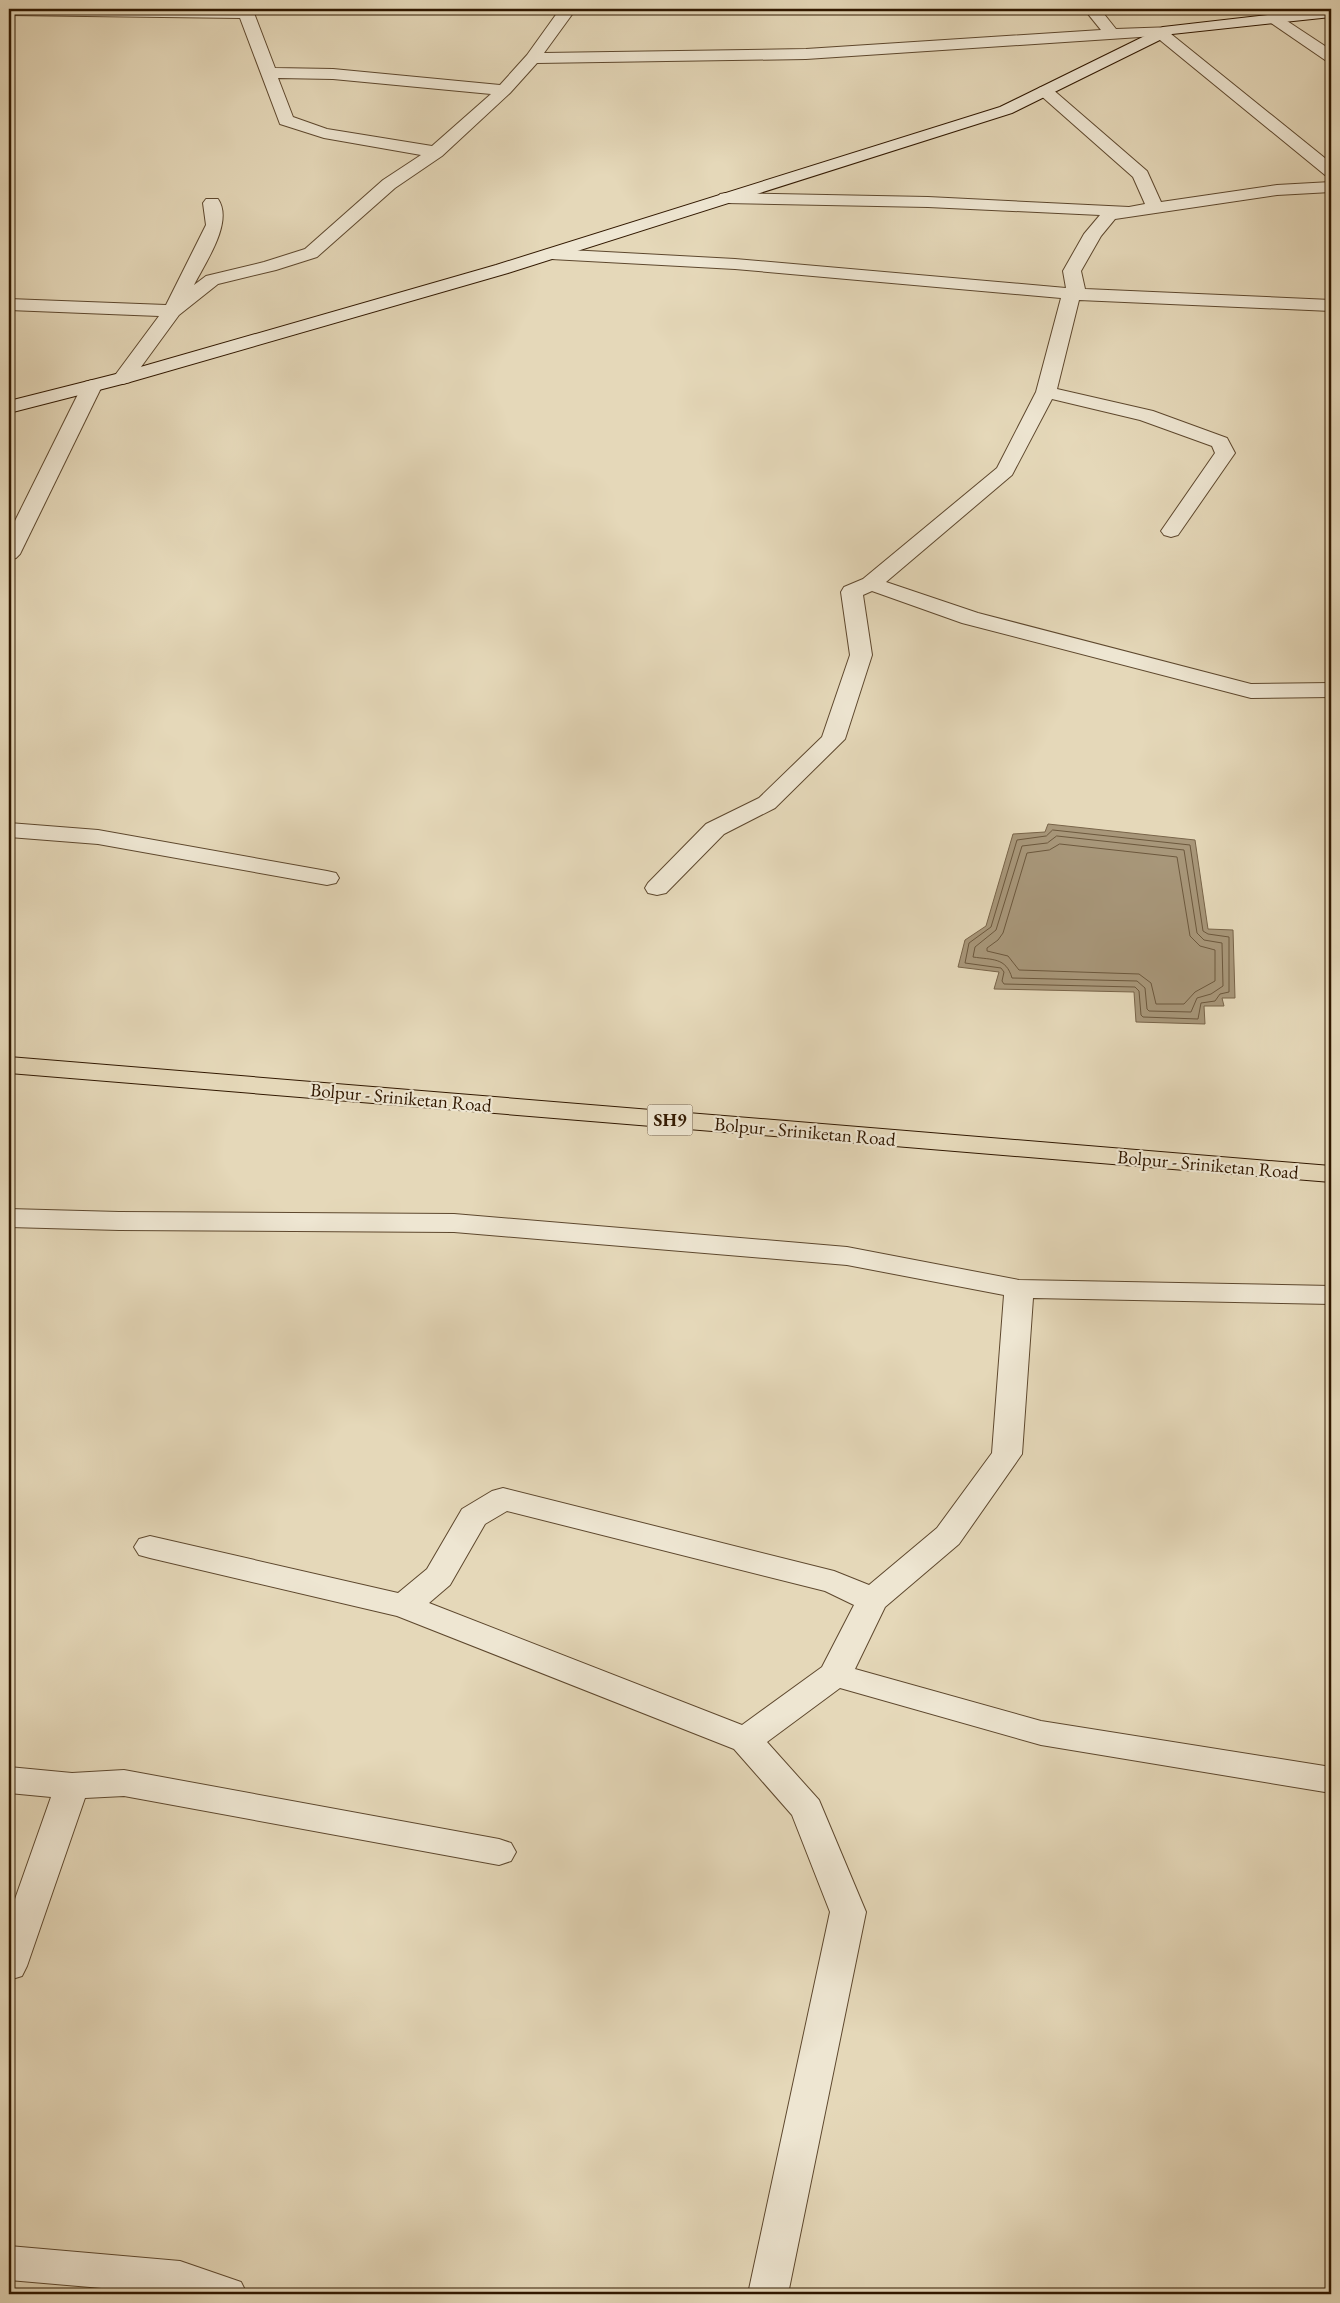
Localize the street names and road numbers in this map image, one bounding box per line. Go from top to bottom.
street label: Bolpur - Sriniketan Road [309,1077,493,1118]
road number: SH9 [648,1104,692,1136]
street label: Bolpur - Sriniketan Road [713,1111,897,1152]
street label: Bolpur - Sriniketan Road [1116,1144,1300,1185]

